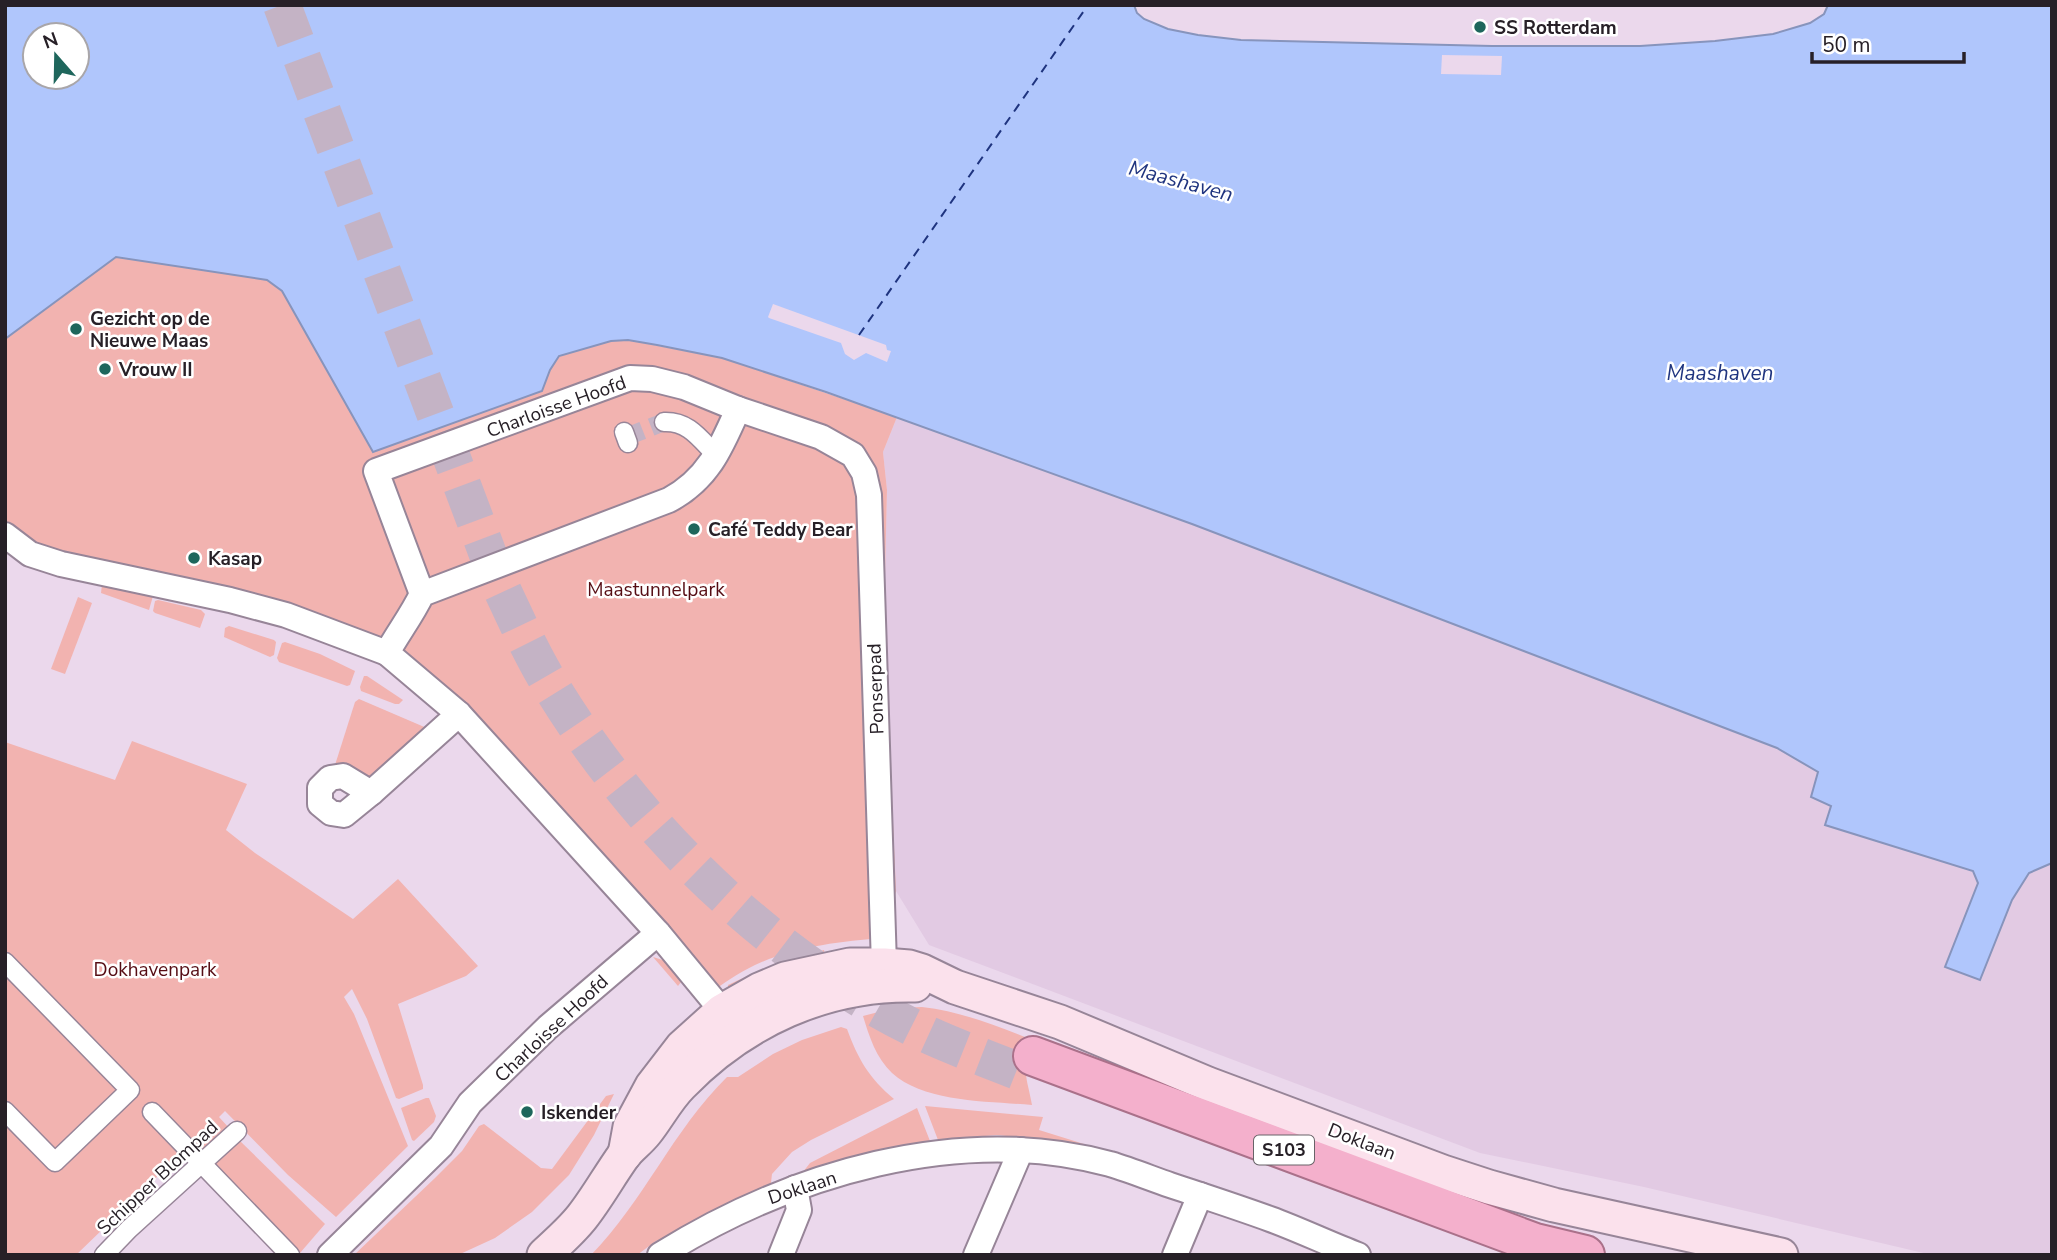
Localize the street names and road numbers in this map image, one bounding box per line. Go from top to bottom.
street label: Charloisse Hoofd [483,370,630,444]
street label: Ponserpad [861,643,891,735]
street label: Charloisse Hoofd [489,969,614,1088]
street label: Schipper Blompad [91,1115,224,1241]
street label: Doklaan [1324,1117,1399,1167]
road number: S103 [1254,1135,1314,1164]
street label: Doklaan [765,1165,840,1211]

